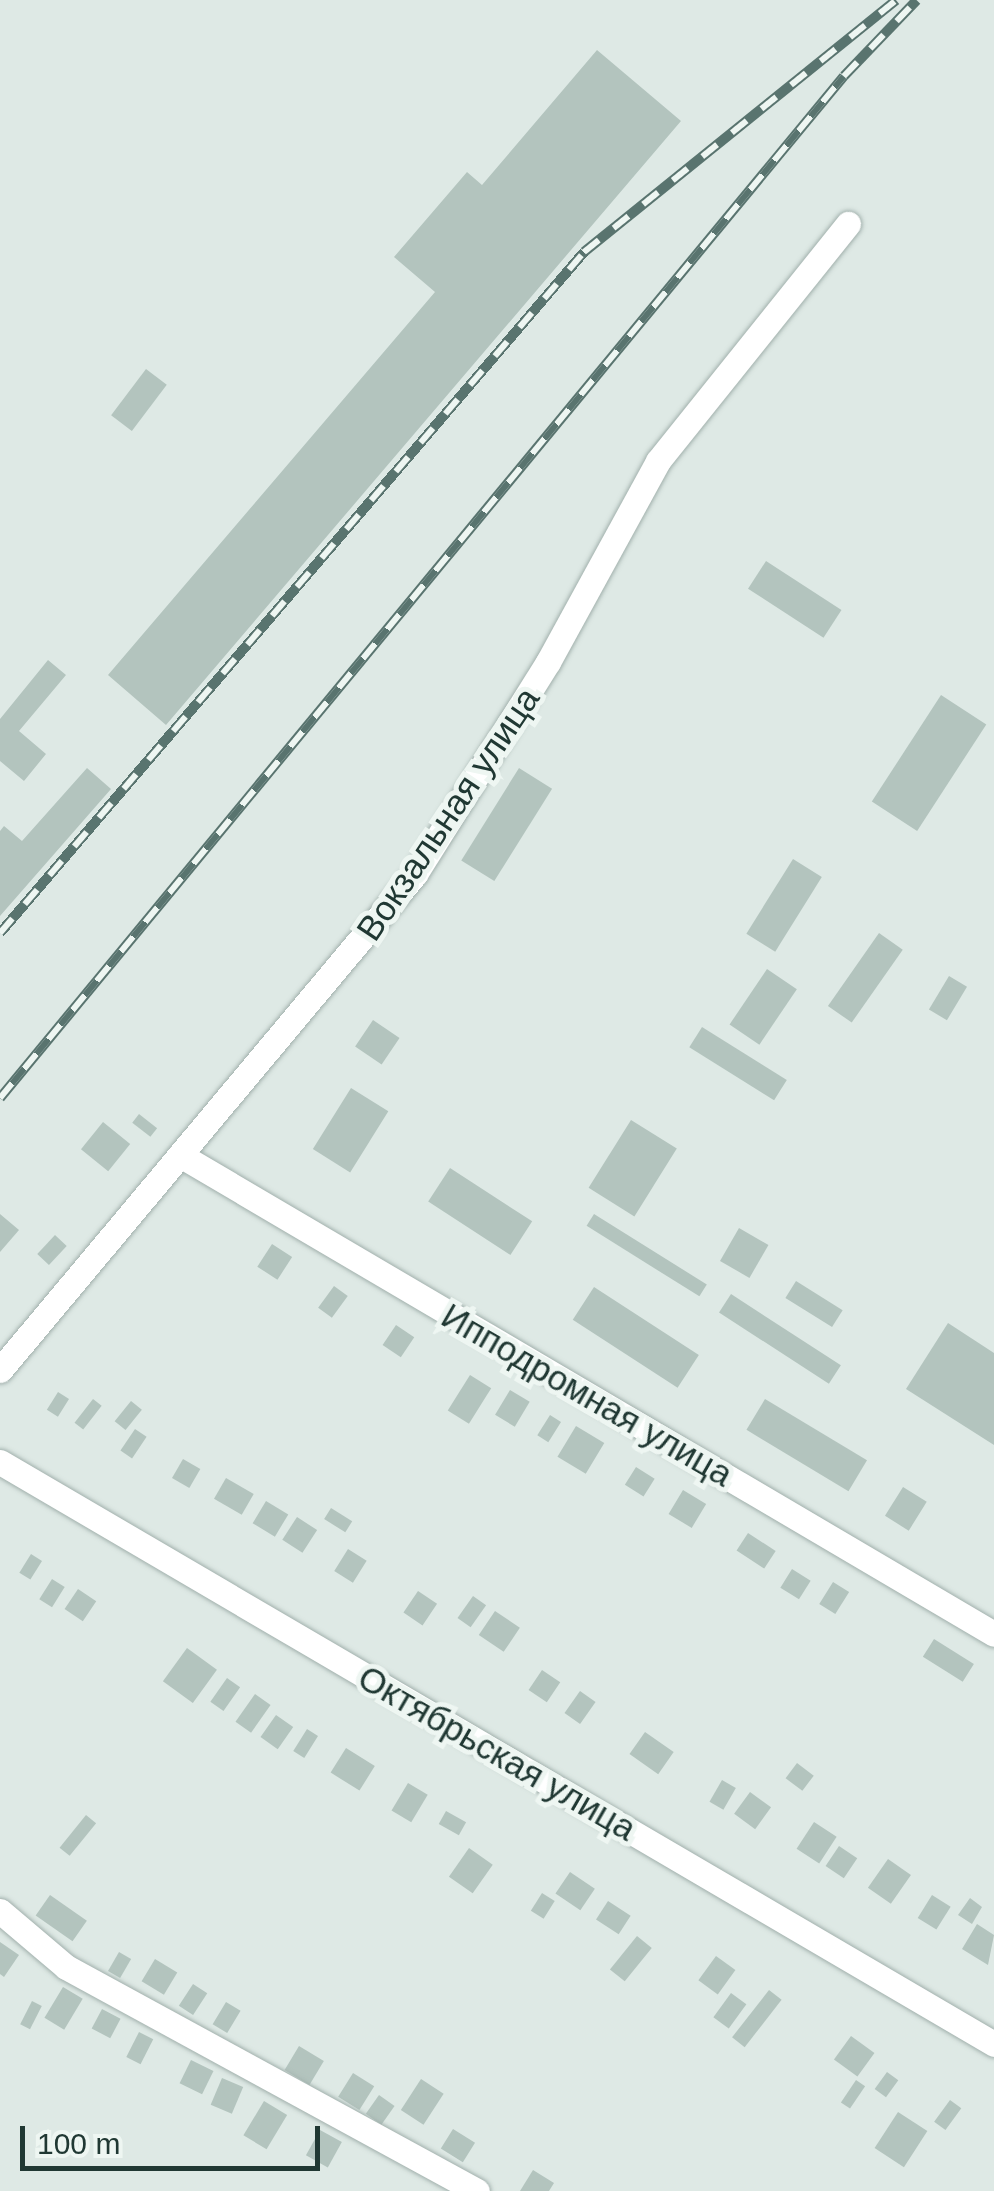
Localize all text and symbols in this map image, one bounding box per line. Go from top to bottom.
street label: Вокзальная улица [348,679,548,949]
street label: Ипподромная улица [434,1295,740,1495]
street label: Октябрьская улица [351,1656,643,1850]
scale bar [25,2106,325,2168]
text: 100 m [37,2127,120,2160]

